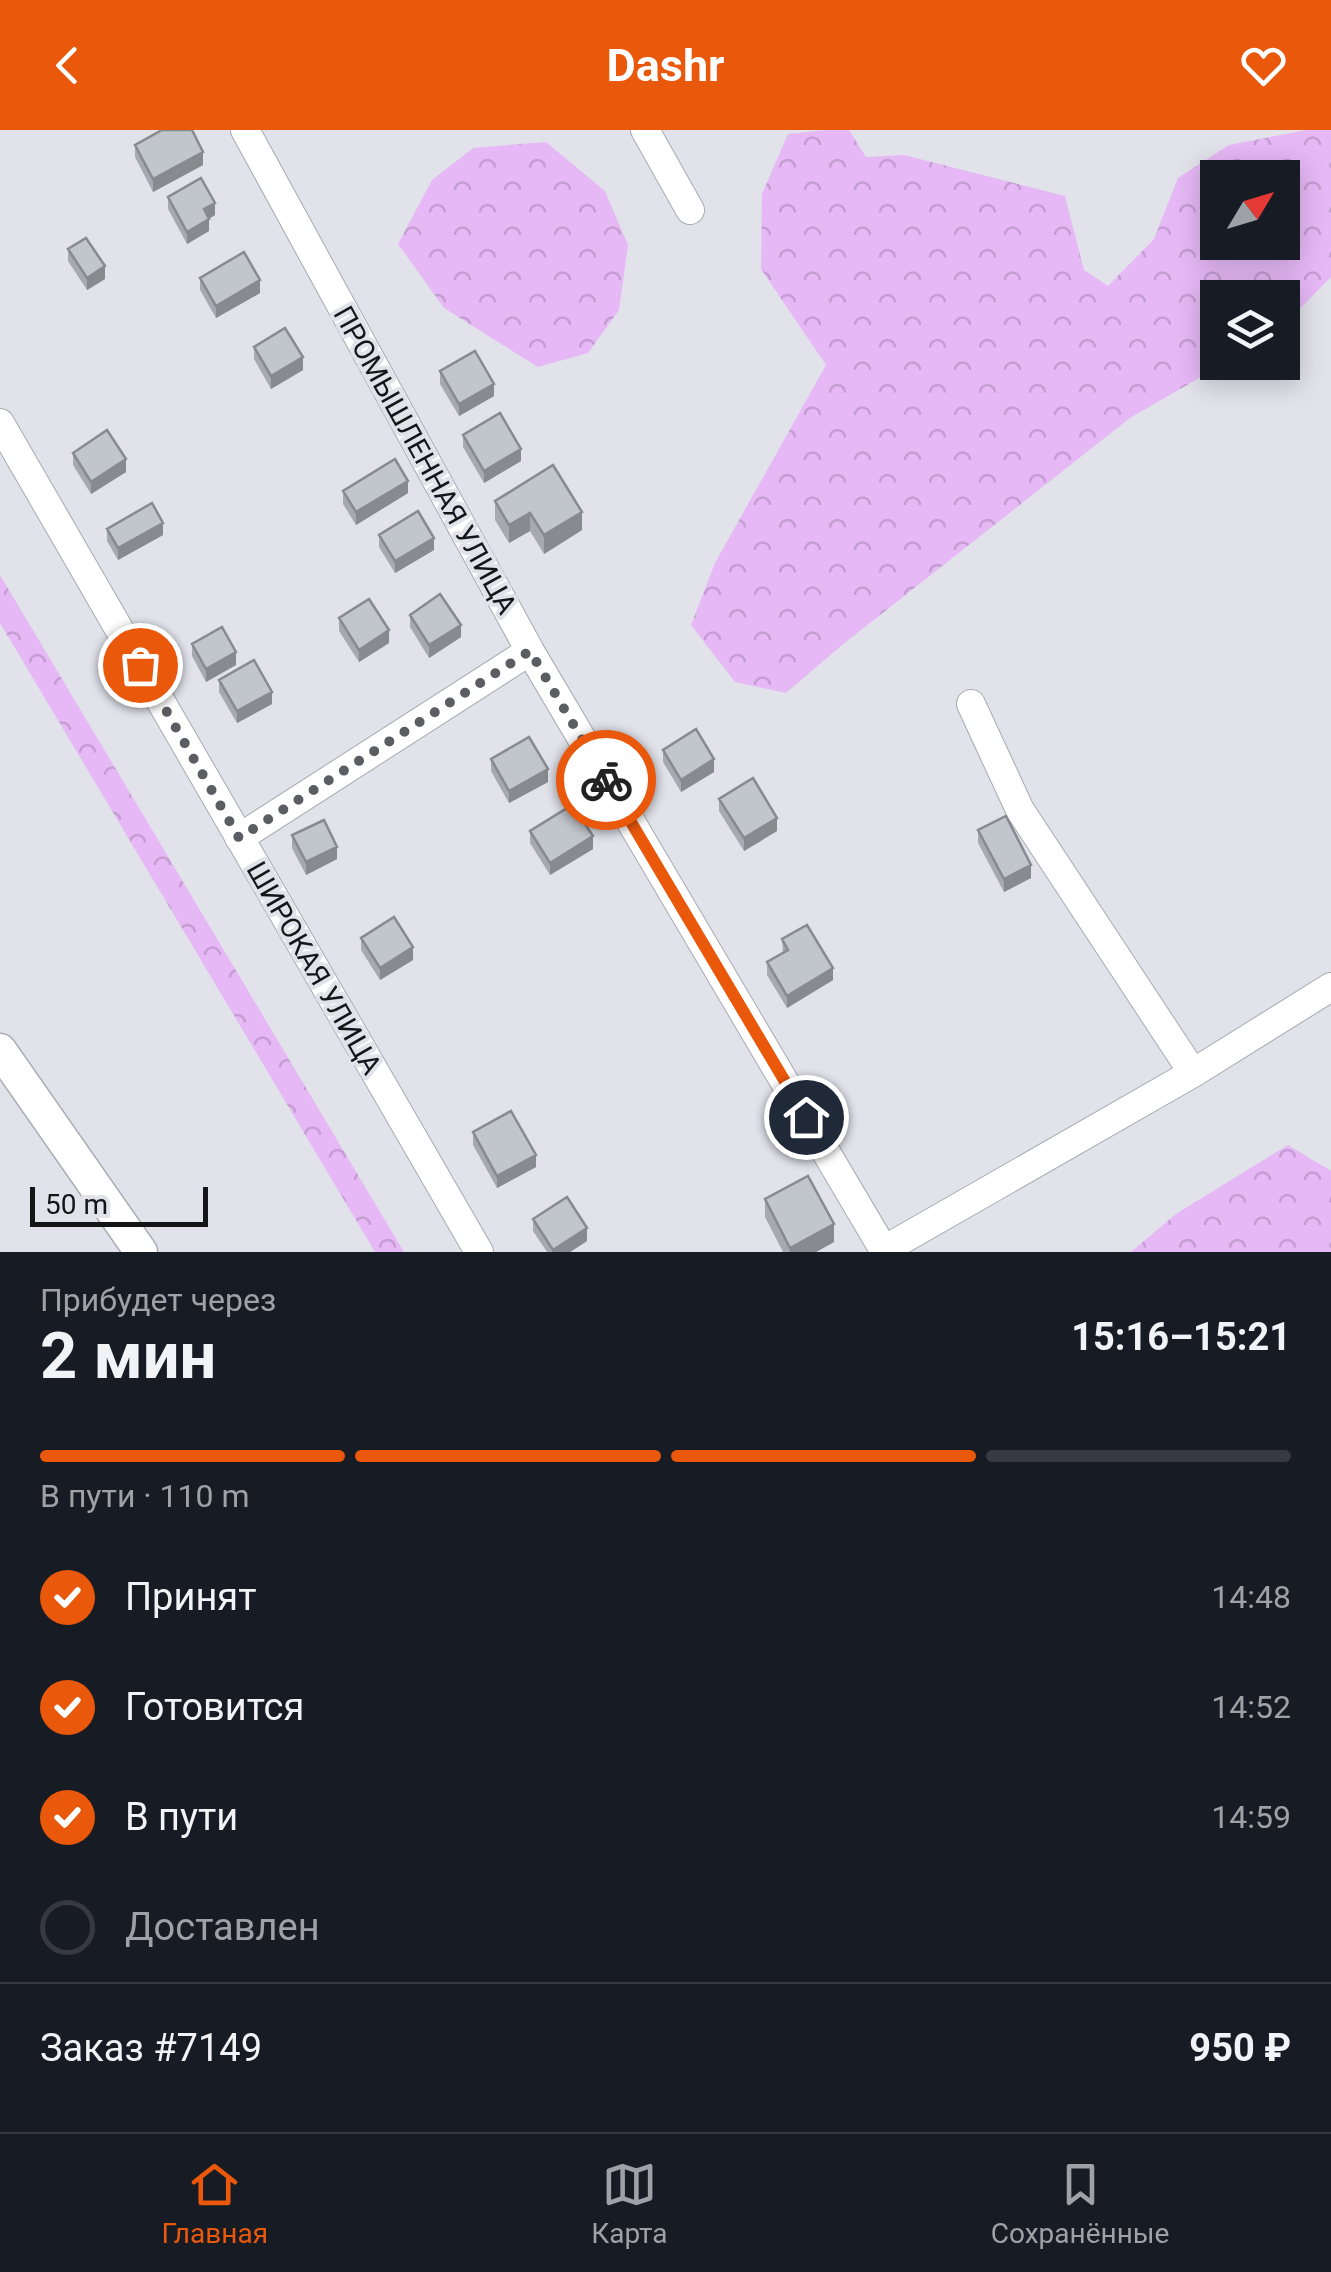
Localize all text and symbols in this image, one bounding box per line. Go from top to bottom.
icon: back [40,38,95,93]
icon: heart [1236,38,1291,93]
text: Dashr [606,39,725,92]
north arrow [1200,160,1300,260]
map controls [1200,160,1300,380]
button: layers [1200,280,1300,380]
street label: ПРОМЫШЛЕННАЯ УЛИЦА [327,300,523,620]
pin [98,623,183,708]
icon: bag [113,638,168,693]
courier [556,730,656,830]
icon: bike [579,753,634,808]
street label: ШИРОКАЯ УЛИЦА [240,856,388,1080]
pin [764,1075,849,1160]
icon: home [779,1090,834,1145]
scale bar [30,1182,208,1226]
text: 50 m [45,1188,108,1221]
text: Прибудет через [40,1281,276,1319]
text: 15:16–15:21 [1071,1315,1291,1359]
text: 2 мин [40,1318,216,1394]
text: В пути · 110 m [40,1477,250,1515]
icon: check [40,1570,95,1625]
text: Принят [125,1575,256,1619]
text: 14:48 [1211,1578,1291,1616]
icon: check [40,1680,95,1735]
text: Готовится [125,1685,304,1729]
text: 14:52 [1211,1688,1291,1726]
icon: check [40,1790,95,1845]
text: В пути [125,1795,238,1839]
text: 14:59 [1211,1798,1291,1836]
text: Доставлен [125,1905,320,1949]
text: Заказ #7149 [40,2026,262,2070]
text: 950 ₽ [1189,2026,1291,2070]
tab: Главная [162,2157,268,2250]
tab: Карта [591,2157,668,2250]
tab: Сохранённые [991,2157,1169,2250]

